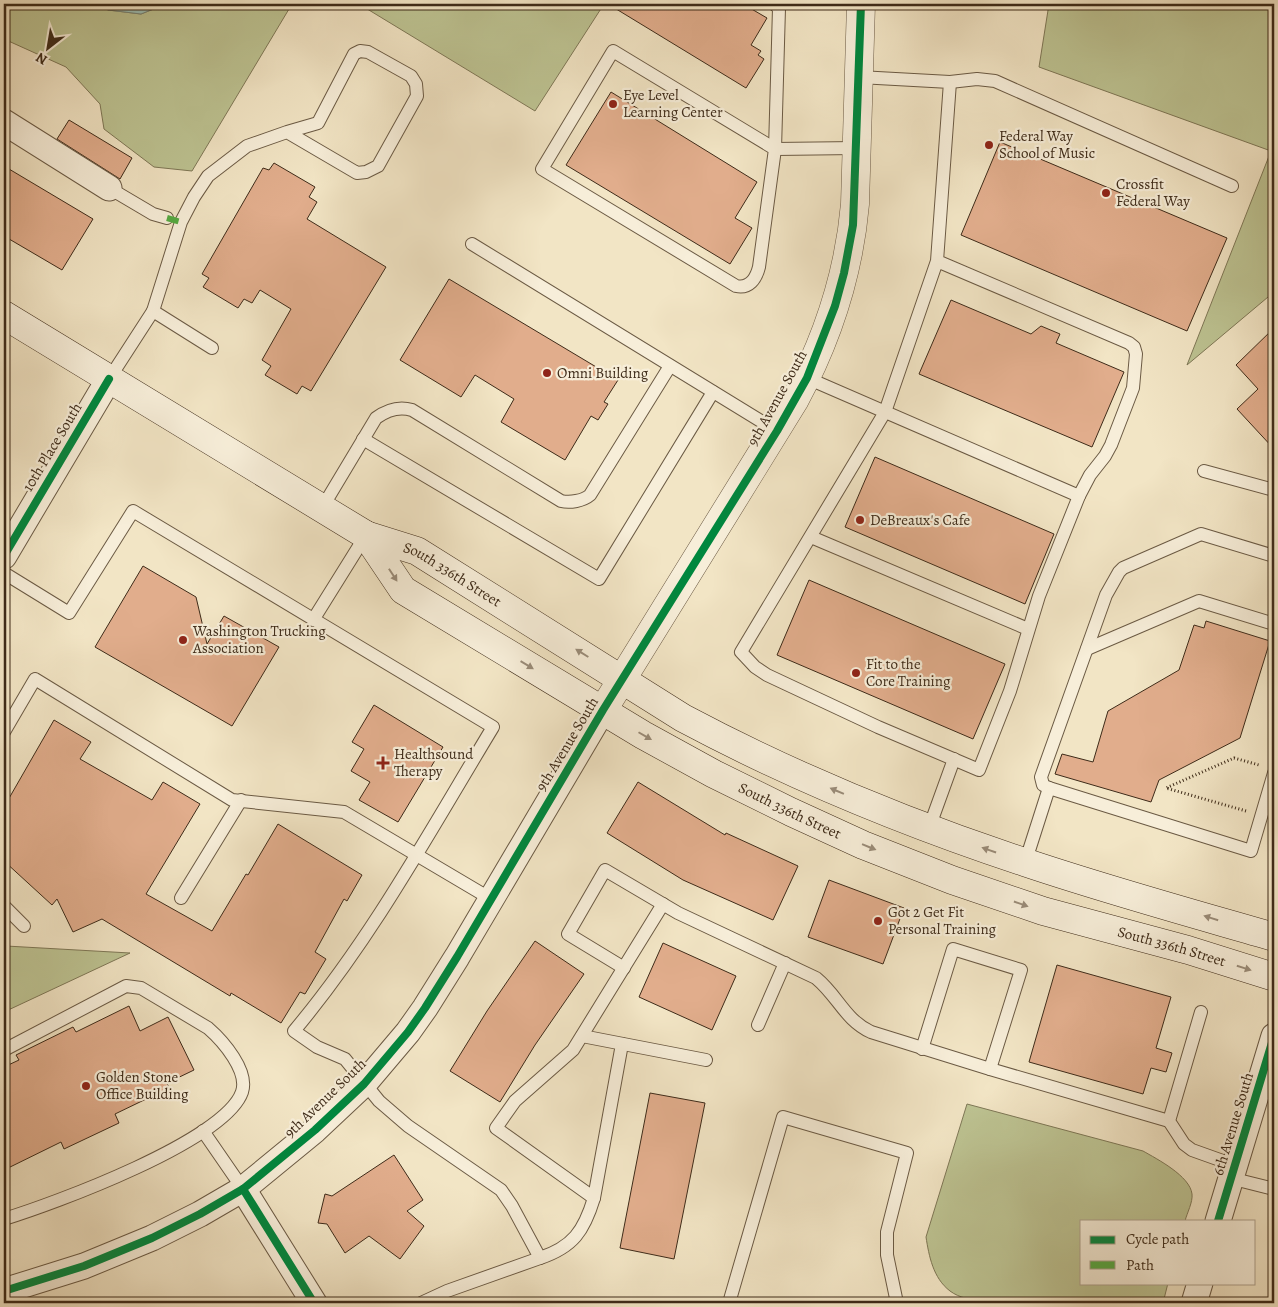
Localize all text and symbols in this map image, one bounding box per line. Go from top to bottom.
north arrow [22,22,72,72]
text: N [32,48,51,69]
place label: Eye Level Learning Center [623,85,723,122]
marker: Eye Level Learning Center [607,98,619,110]
place label: Federal Way School of Music [999,126,1095,163]
marker: Federal Way School of Music [983,139,995,151]
place label: Crossfit Federal Way [1116,174,1190,211]
marker: Crossfit Federal Way [1100,187,1112,199]
street label: 9th Avenue South [742,347,812,449]
place label: Omni Building [557,363,649,383]
marker: Omni Building [541,367,553,379]
street label: 10th Place South [18,399,86,495]
place label: DeBreaux's Cafe [870,510,970,530]
marker: DeBreaux's Cafe [854,514,866,526]
street label: South 336th Street [401,537,505,611]
one-way arrow [389,568,398,582]
place label: Washington Trucking Association [192,621,326,658]
marker: Washington Trucking Association [177,634,189,646]
one-way arrow [576,649,589,658]
place label: Fit to the Core Training [866,654,951,691]
one-way arrow [520,660,533,669]
marker: Fit to the Core Training [850,667,862,679]
street label: 9th Avenue South [531,693,603,795]
one-way arrow [638,731,651,740]
place label: Healthsound Therapy [394,744,474,781]
marker: Healthsound Therapy [376,756,390,770]
street label: South 336th Street [735,778,844,844]
one-way arrow [830,786,844,794]
one-way arrow [861,843,876,851]
one-way arrow [981,846,996,853]
one-way arrow [1013,900,1028,908]
place label: Got 2 Get Fit Personal Training [888,902,997,939]
one-way arrow [1203,914,1218,922]
marker: Got 2 Get Fit Personal Training [872,915,884,927]
street label: South 336th Street [1115,922,1228,971]
one-way arrow [1237,964,1252,972]
street label: 9th Avenue South [280,1054,370,1142]
place label: Golden Stone Office Building [96,1067,189,1104]
street label: 6th Avenue South [1208,1070,1258,1178]
marker: Golden Stone Office Building [80,1080,92,1092]
legend [1080,1220,1256,1284]
text: Cycle path [1126,1229,1189,1249]
text: Path [1126,1255,1154,1275]

